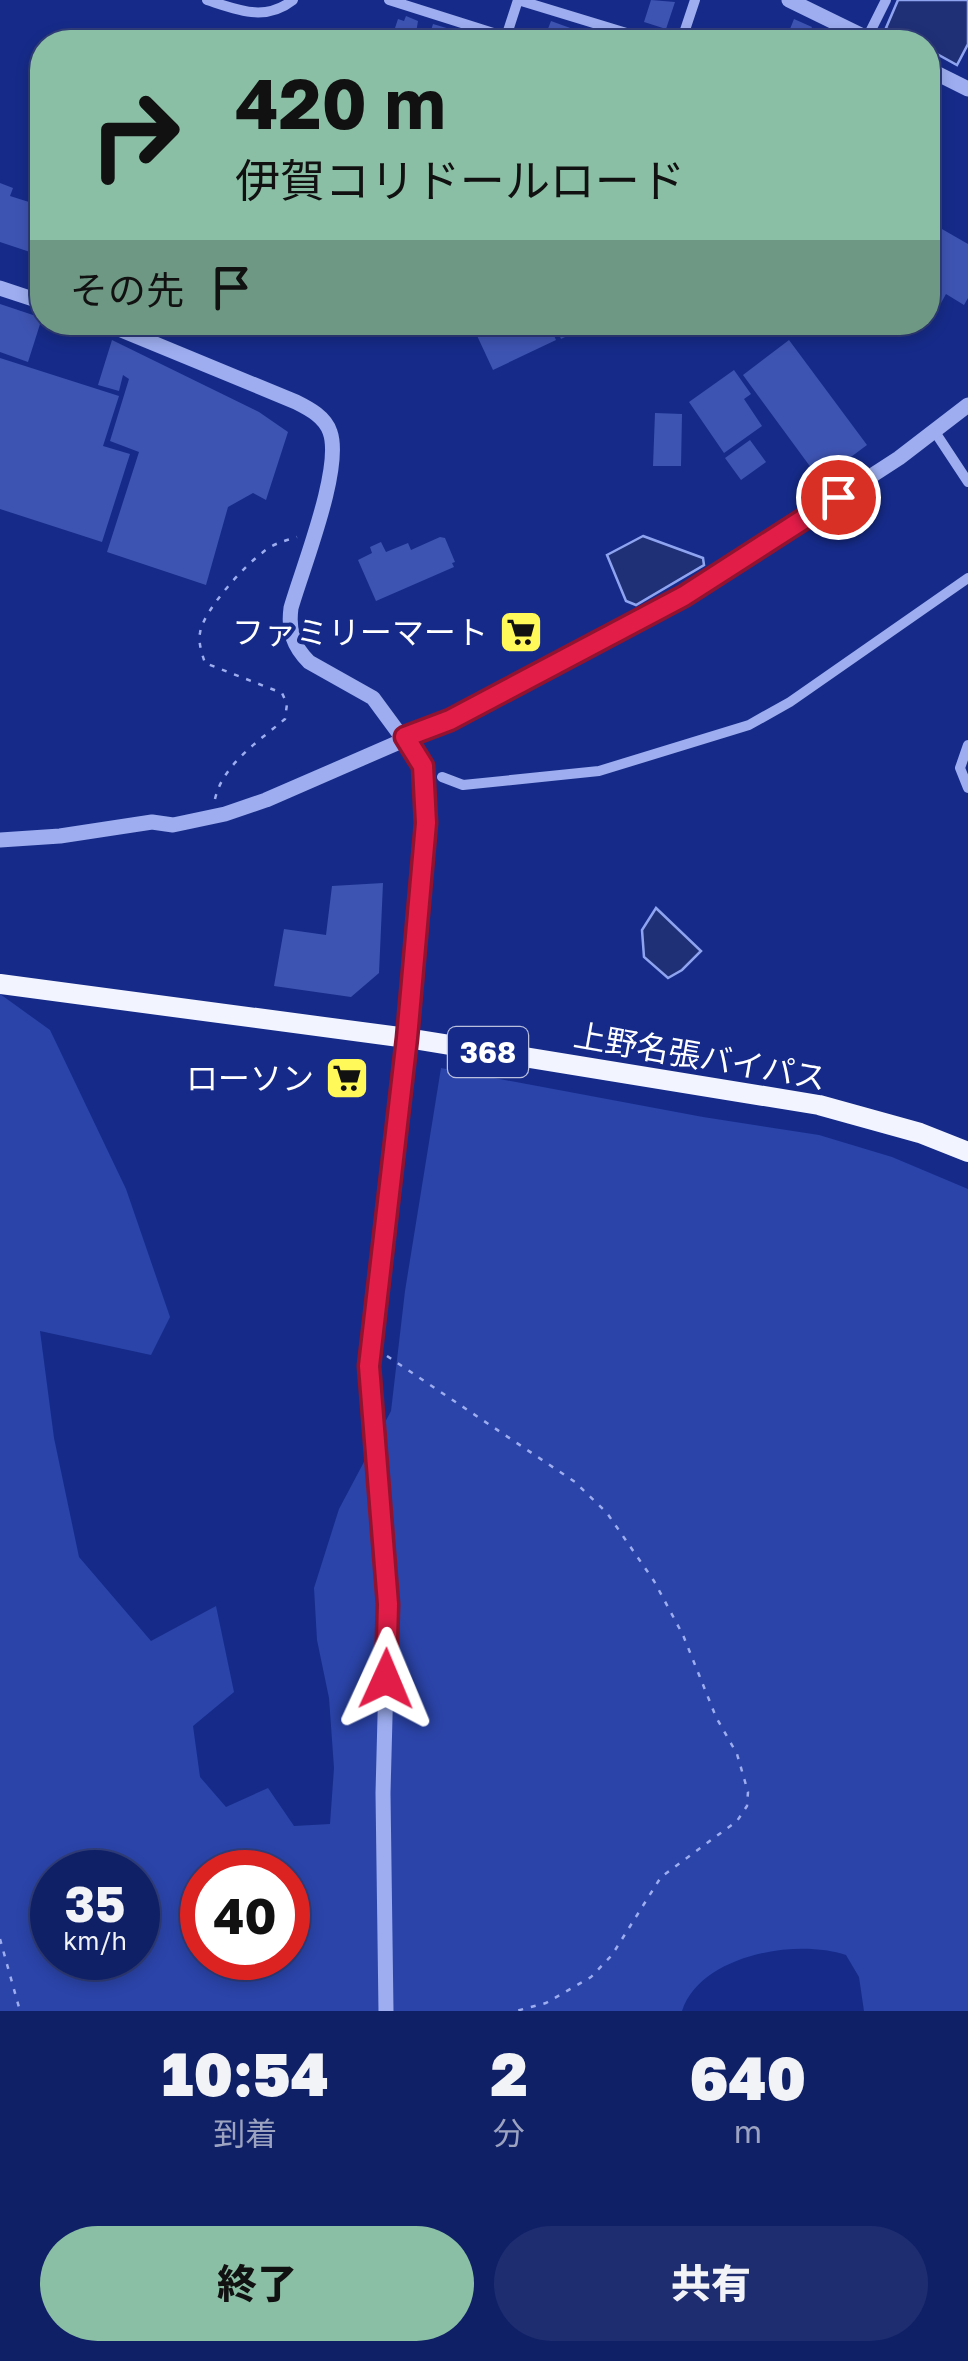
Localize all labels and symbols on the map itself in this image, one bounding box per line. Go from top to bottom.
pin [796,455,881,540]
supermarket icon: ファミリーマート [498,609,544,655]
place label: ファミリーマート [232,613,488,651]
street label: 上野名張バイパス [571,1015,829,1097]
road number: 368 [448,1027,528,1077]
supermarket icon: ローソン [324,1055,370,1101]
place label: ローソン [186,1059,314,1097]
position arrow [334,1627,438,1731]
speed limit sign: 40 [180,1850,310,1980]

